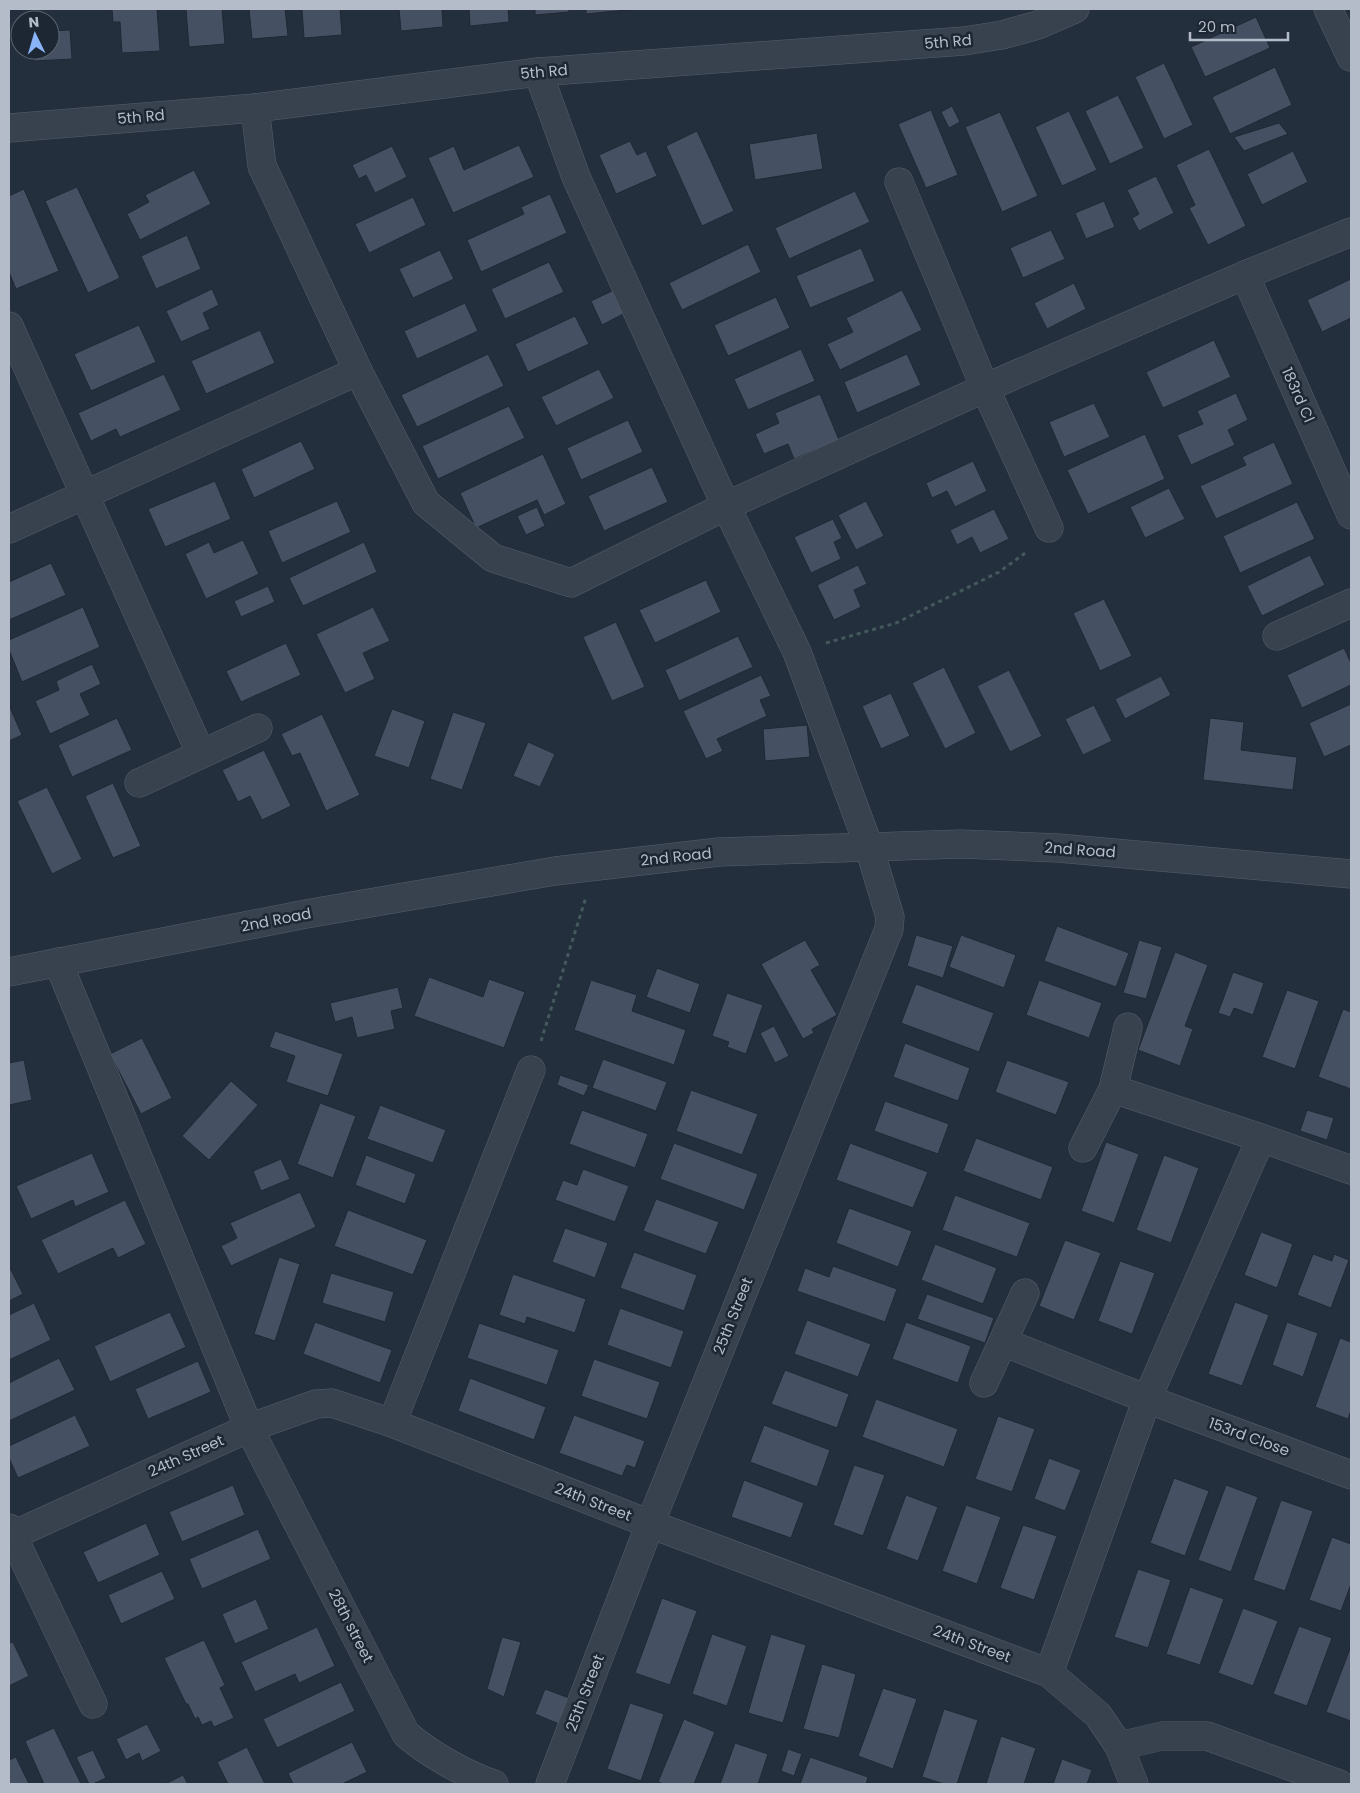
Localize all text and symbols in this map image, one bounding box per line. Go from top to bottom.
north arrow [10,10,60,60]
scale bar [1190,10,1288,42]
text: N [28,12,40,32]
text: 20 m [1198,16,1236,37]
street label: 5th Rd [923,29,973,54]
street label: 5th Rd [519,59,569,84]
street label: 5th Rd [116,104,166,129]
street label: 183rd Cl [1277,364,1320,426]
street label: 2nd Road [1044,837,1116,862]
street label: 2nd Road [639,842,713,871]
street label: 2nd Road [239,902,313,937]
street label: 25th Street [708,1274,757,1357]
street label: 153rd Close [1206,1412,1293,1461]
street label: 24th Street [145,1429,227,1482]
street label: 24th Street [552,1477,635,1526]
street label: 28th street [324,1585,379,1666]
street label: 24th Street [931,1620,1014,1667]
street label: 25th Street [560,1651,609,1734]

